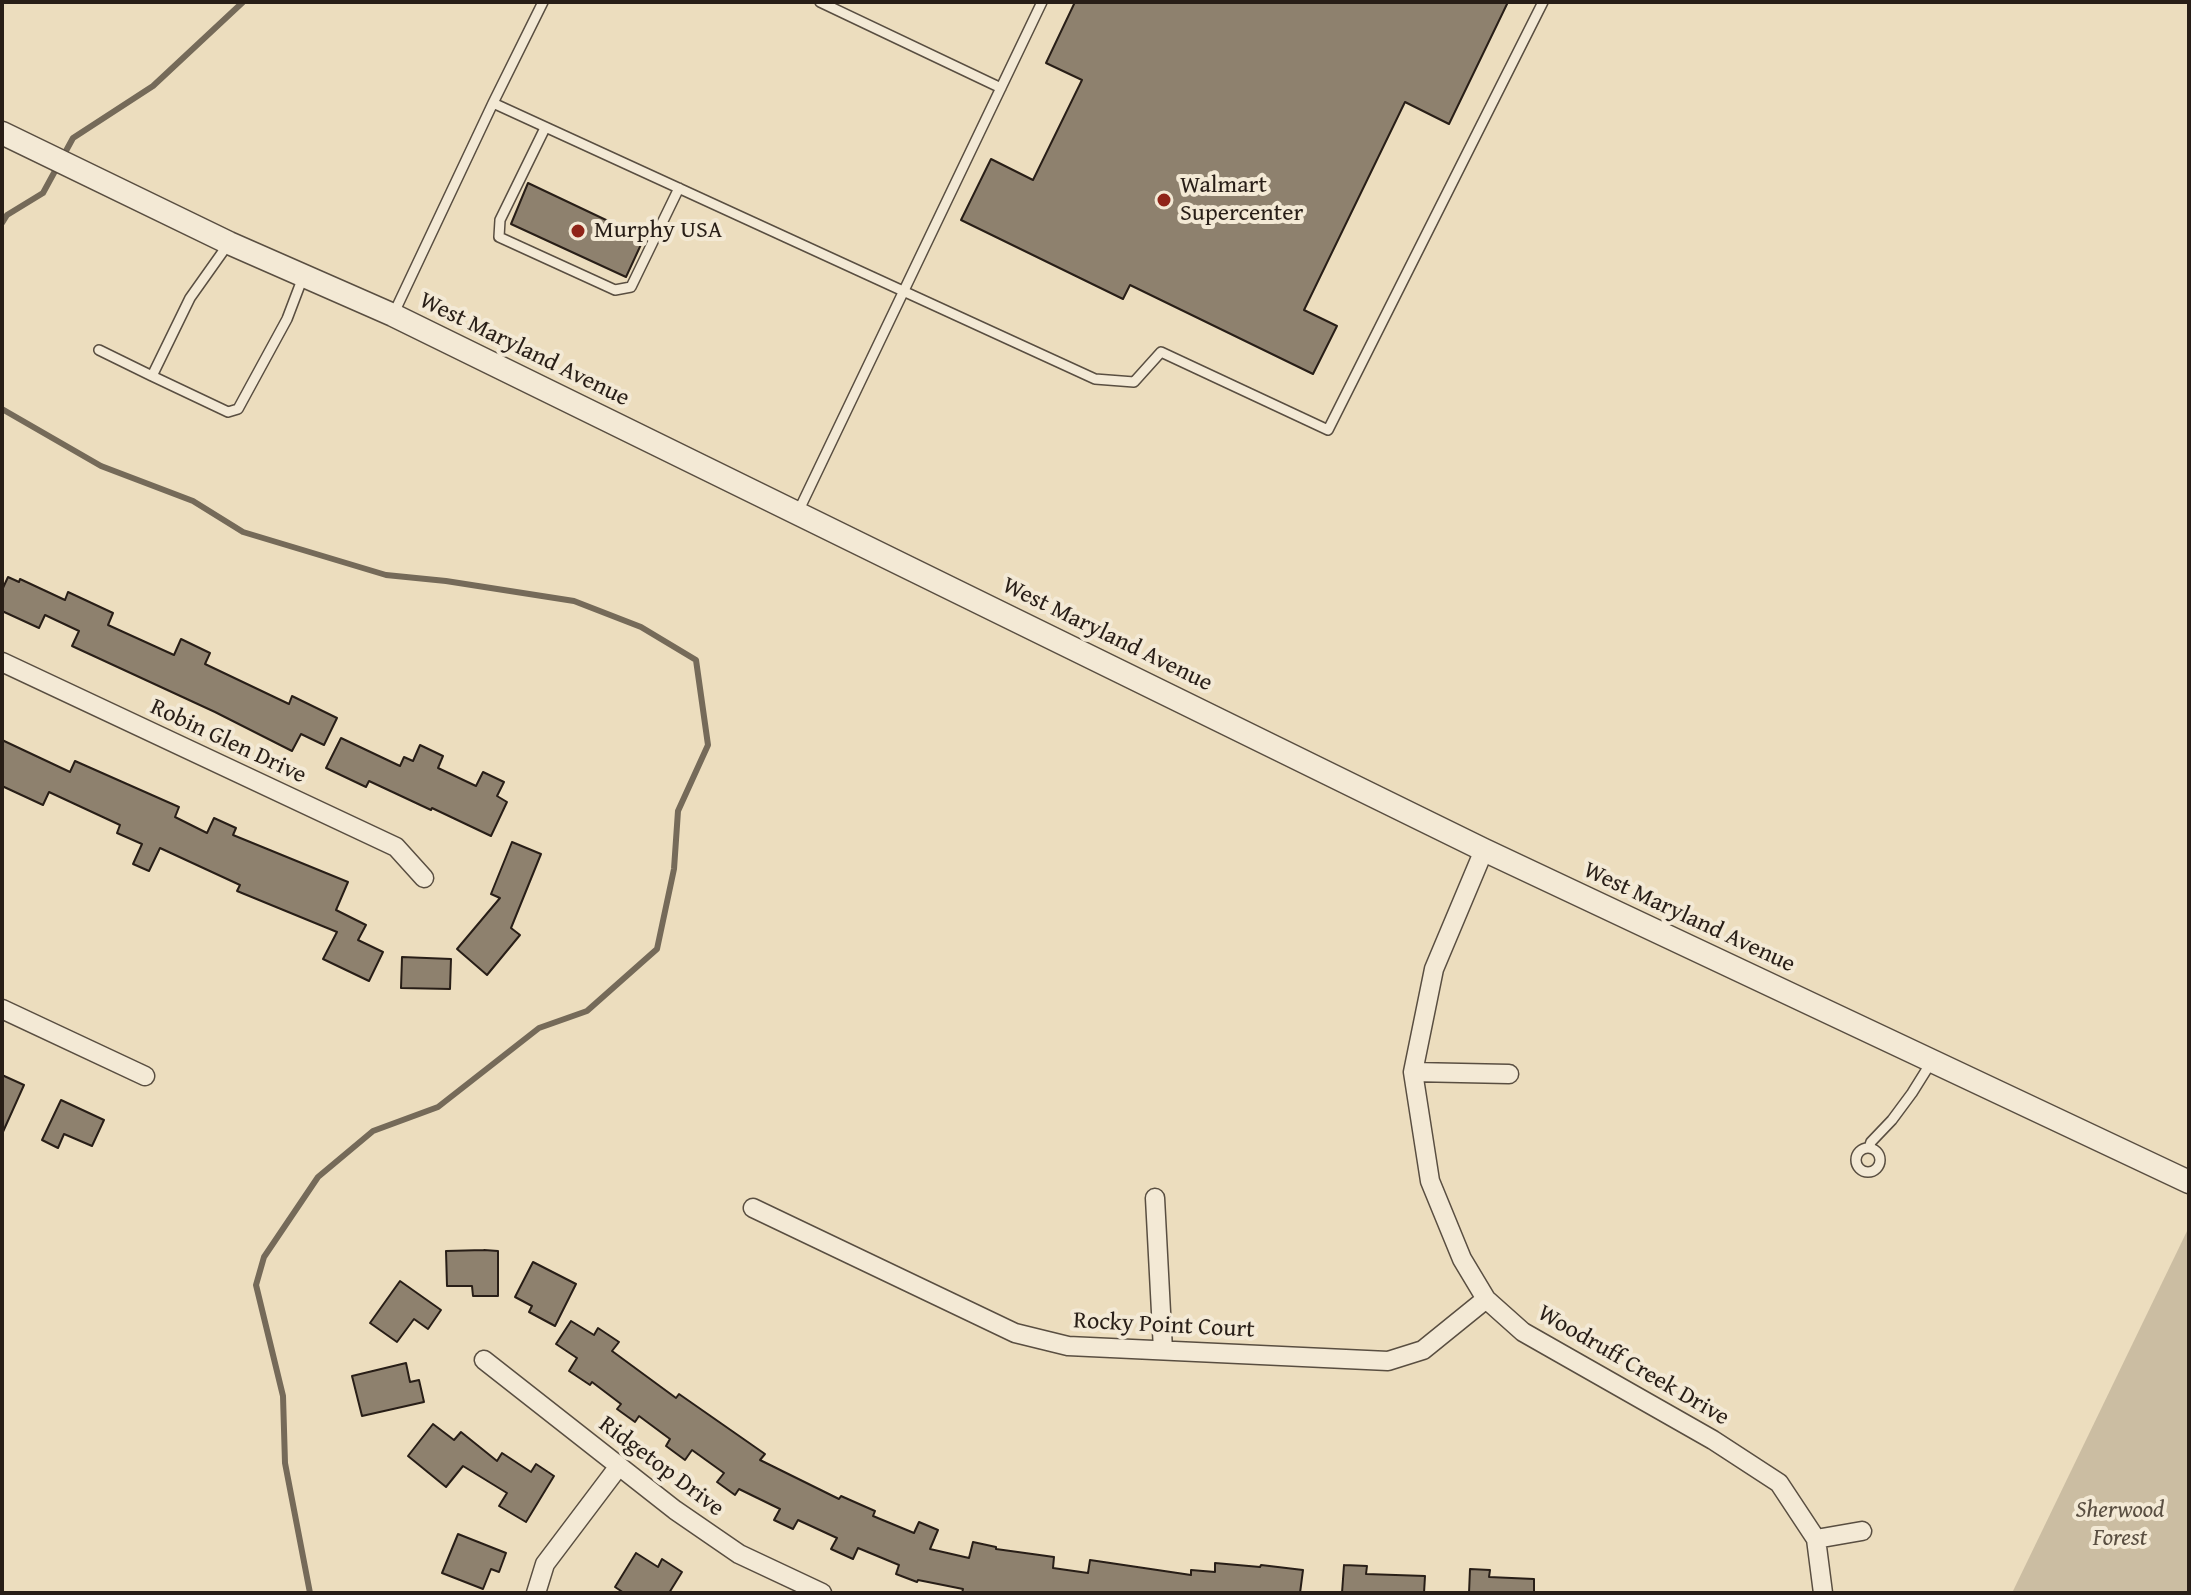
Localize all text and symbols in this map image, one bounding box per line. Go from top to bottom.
place label: Walmart Supercenter [1180,172,1303,228]
marker: Walmart Supercenter [1155,191,1173,209]
place label: Murphy USA [594,217,722,245]
marker: Murphy USA [569,222,587,240]
street label: West Maryland Avenue [414,287,634,413]
street label: West Maryland Avenue [997,572,1217,698]
street label: Robin Glen Drive [145,693,311,791]
street label: West Maryland Avenue [1579,856,1799,980]
street label: Woodruff Creek Drive [1532,1299,1734,1433]
street label: Rocky Point Court [1073,1307,1255,1345]
street label: Ridgetop Drive [593,1411,729,1523]
park label: Sherwood Forest [2075,1497,2165,1553]

